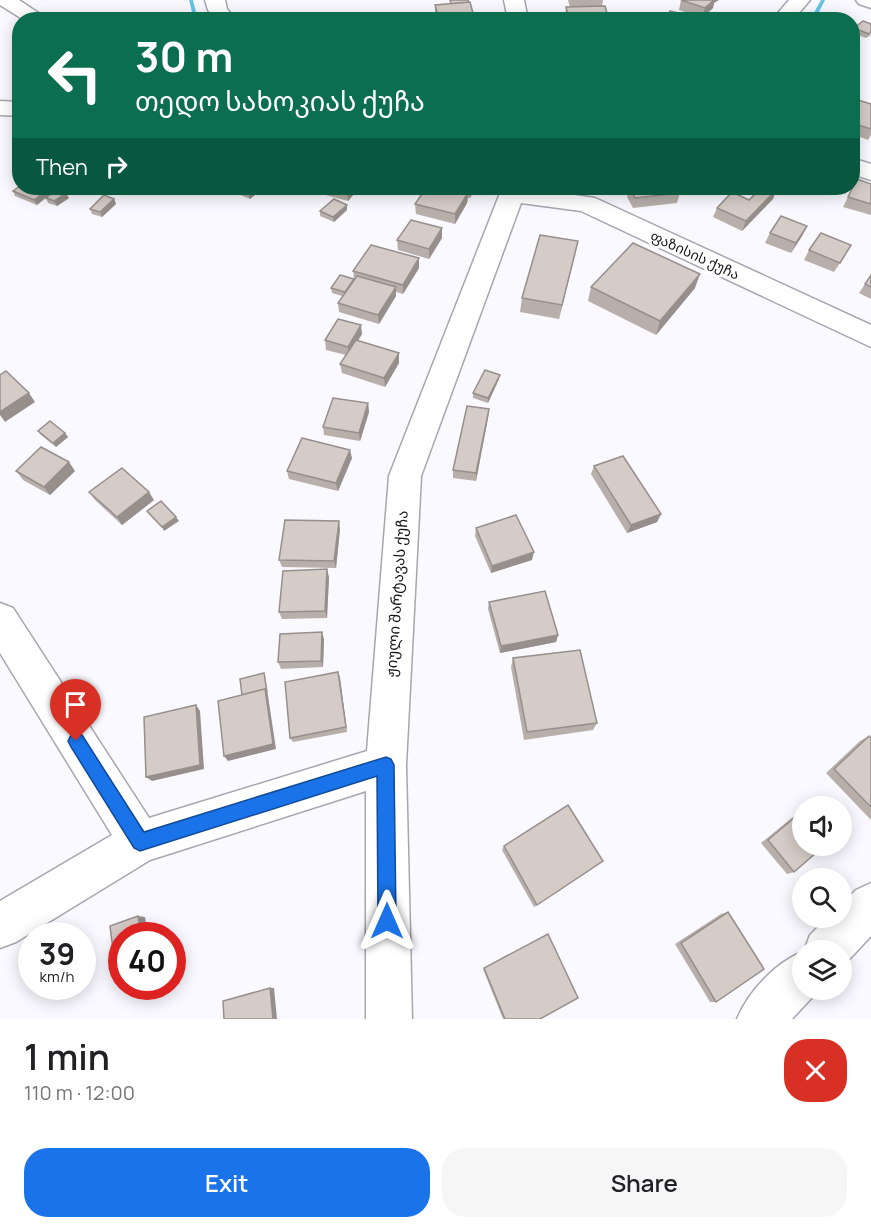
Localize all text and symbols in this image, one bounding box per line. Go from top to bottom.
text: 30 m [135,27,233,85]
icon: left [36,36,114,114]
text: თედო სახოკიას ქუჩა [135,82,425,119]
icon: right [100,150,133,183]
text: Then [36,152,88,182]
street label: ფაზისის ქუჩა [648,226,743,284]
street label: ჟიული შარტავას ქუჩა [380,510,413,678]
pin [50,679,101,741]
icon: arrive [59,688,92,721]
map controls [792,796,852,1000]
button: sound [792,796,852,856]
button: search [792,868,852,928]
position arrow [355,889,419,953]
speed limit sign: 40 [108,922,186,1000]
text: 39 [39,933,75,974]
button: layers [792,940,852,1000]
text: km/h [40,966,74,987]
text: 1 min [24,1032,110,1081]
button: close [784,1039,847,1102]
text: 110 m · 12:00 [24,1079,135,1106]
button: Exit [24,1148,430,1217]
button: Share [442,1148,847,1217]

